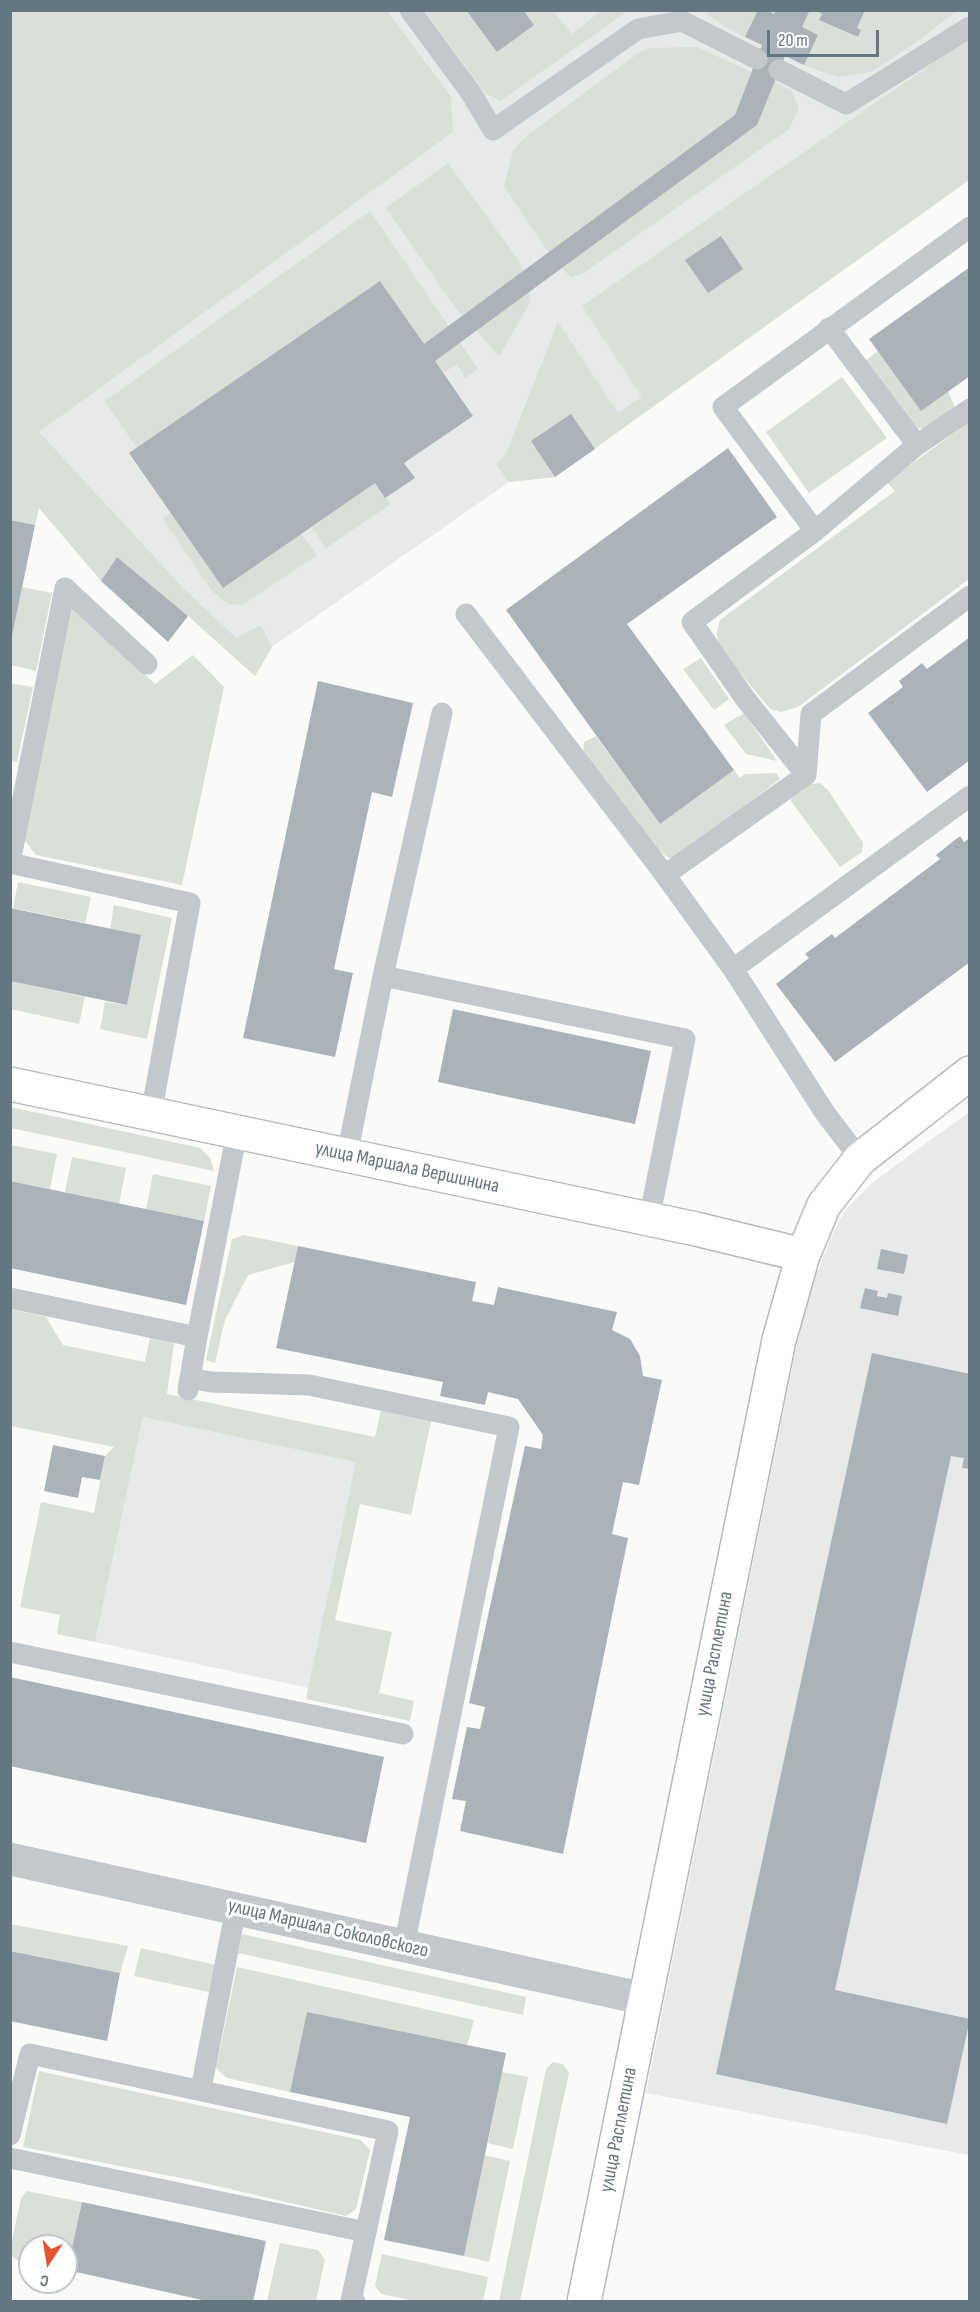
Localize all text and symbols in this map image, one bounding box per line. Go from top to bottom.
scale bar [770,18,882,56]
text: 20 m [778,30,808,51]
street label: улица Маршала Вершинина [313,1137,501,1199]
street label: улица Расплетина [691,1589,739,1719]
street label: улица Маршала Соколовского [225,1894,431,1964]
street label: улица Расплетина [595,2065,643,2195]
north arrow [18,2234,78,2294]
text: С [39,2270,51,2290]

